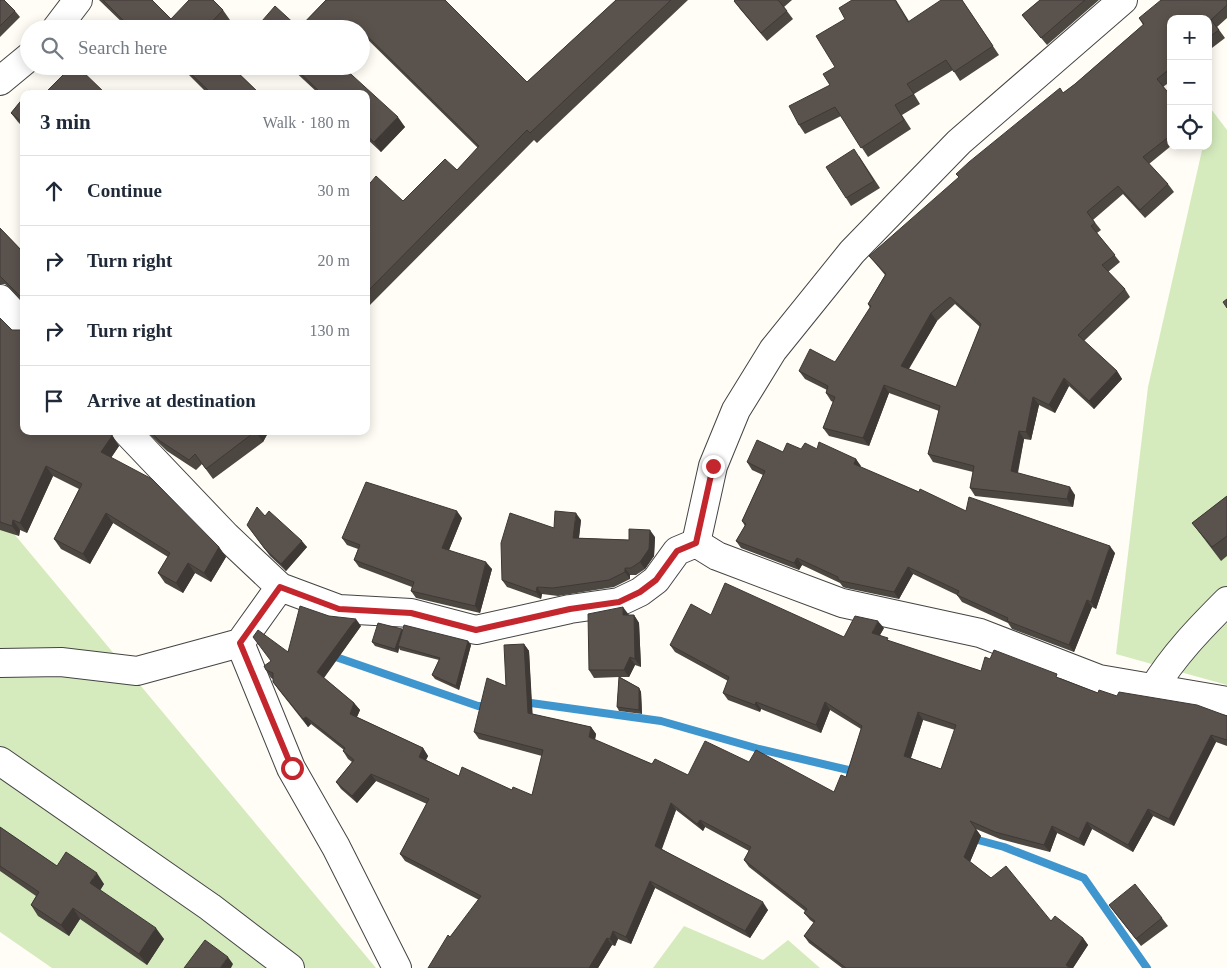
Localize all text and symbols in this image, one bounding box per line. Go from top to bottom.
map controls [1167,15,1212,150]
button: + [1167,15,1212,60]
search box [20,20,370,75]
icon: search [38,34,66,62]
text: Search here [78,37,167,58]
button: − [1167,60,1212,105]
button: locate [1167,105,1212,150]
text: 3 min [40,110,91,134]
text: Walk · 180 m [263,114,350,131]
icon: ahead [40,177,68,205]
text: Continue [87,180,162,201]
text: 30 m [318,182,350,199]
icon: right [40,247,68,275]
text: Turn right [87,250,172,271]
text: 20 m [318,252,350,269]
icon: right [40,317,68,345]
text: Turn right [87,320,172,341]
text: 130 m [310,322,350,339]
icon: arrive [40,387,68,415]
text: Arrive at destination [87,390,256,411]
route end [702,455,725,478]
route start [281,757,304,780]

